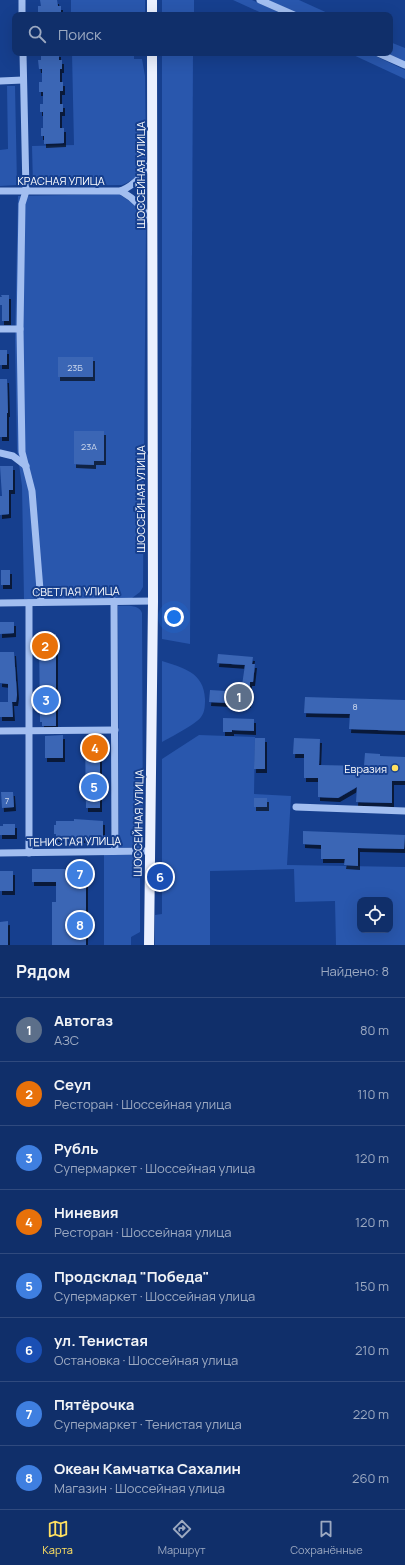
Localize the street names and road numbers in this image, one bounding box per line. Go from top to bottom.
street label: ШОССЕЙНАЯ УЛИЦА [133,121,148,229]
street label: КРАСНАЯ УЛИЦА [17,173,105,188]
street label: ШОССЕЙНАЯ УЛИЦА [133,445,148,553]
street label: СВЕТЛАЯ УЛИЦА [32,583,120,599]
street label: ШОССЕЙНАЯ УЛИЦА [130,769,146,877]
street label: ТЕНИСТАЯ УЛИЦА [27,833,121,849]

